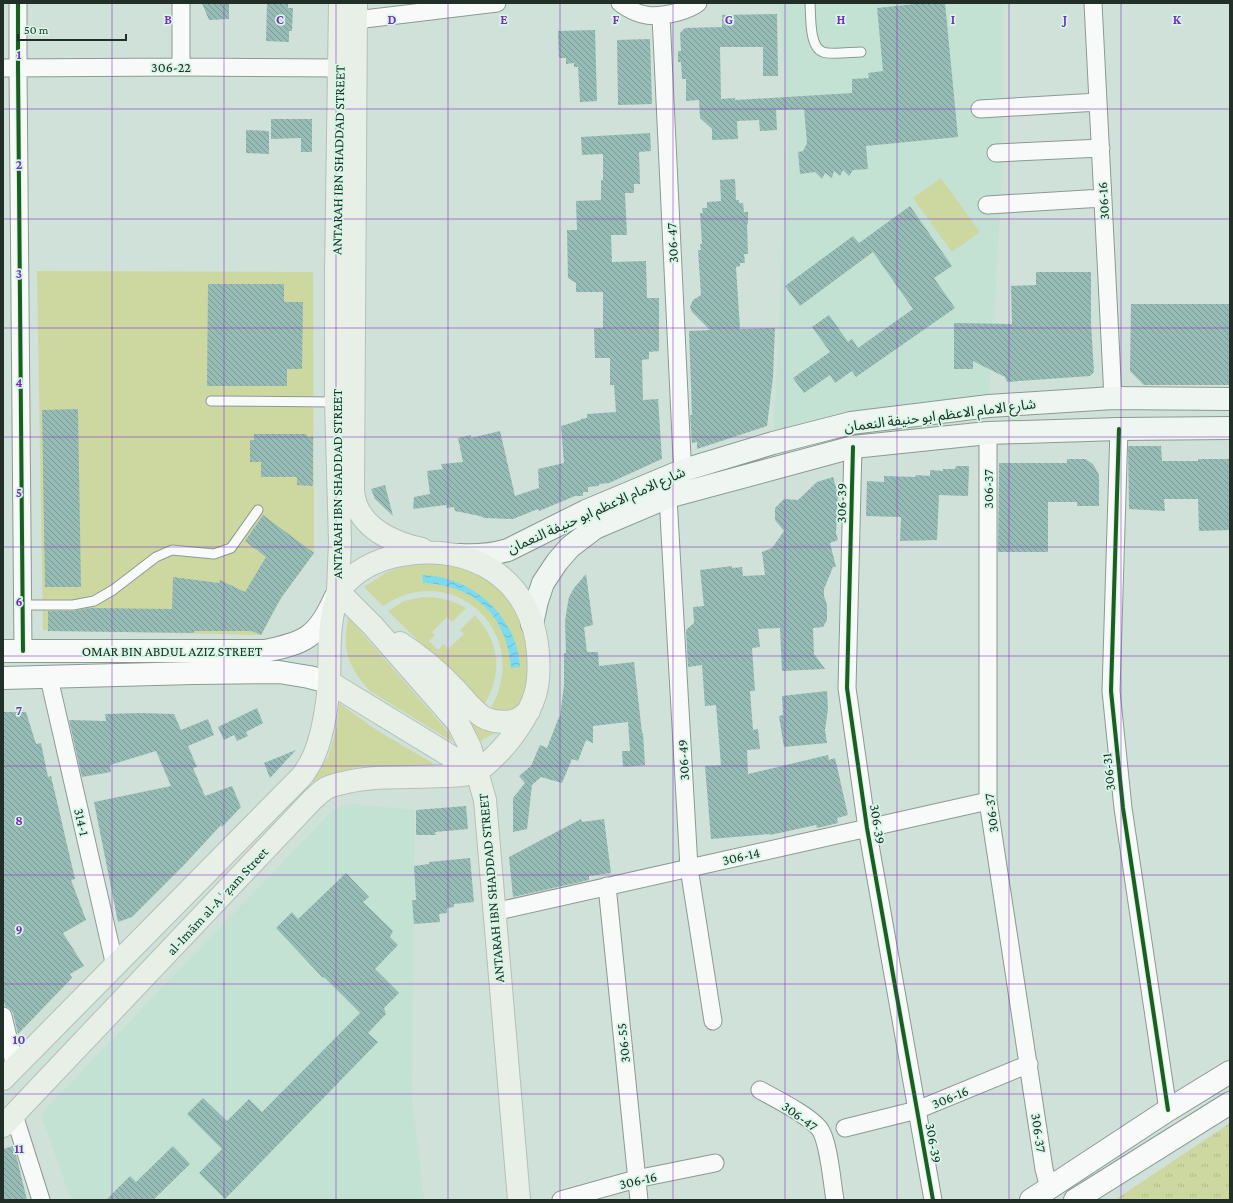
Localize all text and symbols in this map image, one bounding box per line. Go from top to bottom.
text: B [164,12,172,27]
text: C [276,12,284,27]
text: D [388,12,397,27]
text: E [500,12,508,27]
text: F [613,12,620,27]
text: G [725,12,733,27]
text: H [837,12,846,27]
text: I [951,12,955,27]
text: J [1061,12,1067,27]
text: K [1173,12,1182,27]
scale bar [18,16,126,42]
text: 50 m [24,23,49,37]
text: 1 [17,47,22,62]
street label: 306-22 [151,59,191,75]
street label: ANTARAH IBN SHADDAD STREET [328,64,348,255]
text: 2 [16,157,23,172]
street label: 306-16 [1094,181,1112,221]
street label: 306-47 [663,222,681,263]
text: 3 [16,266,22,281]
text: 4 [15,375,23,390]
street label: ANTARAH IBN SHADDAD STREET [329,389,345,579]
street label: شارع الامام الاعظم ابو حنيفة النعمان [843,395,1037,438]
street label: شارع الامام الاعظم ابو حنيفة النعمان [505,463,689,559]
street label: 306-37 [980,469,996,509]
street label: 306-39 [833,483,849,523]
text: 5 [16,485,22,500]
text: 6 [15,594,23,609]
street label: OMAR BIN ABDUL AZIZ STREET [82,643,263,659]
text: 7 [16,703,22,718]
street label: 306-49 [674,739,692,781]
street label: 306-31 [1098,752,1118,792]
street label: ANTARAH IBN SHADDAD STREET [475,792,507,983]
street label: 306-37 [981,792,1001,834]
street label: 306-39 [867,803,889,845]
street label: 314-1 [71,807,93,838]
text: 8 [15,813,23,828]
street label: al-Imām al-Aʿẓam Street [163,844,271,958]
street label: 306-14 [721,844,761,868]
text: 9 [15,922,23,937]
street label: 306-55 [613,1022,633,1064]
text: 10 [13,1032,25,1047]
street label: 306-16 [929,1082,971,1112]
street label: 306-47 [779,1098,821,1135]
street label: 306-37 [1028,1112,1050,1154]
street label: 306-39 [923,1122,945,1164]
text: 11 [14,1141,24,1156]
street label: 306-16 [618,1168,658,1192]

